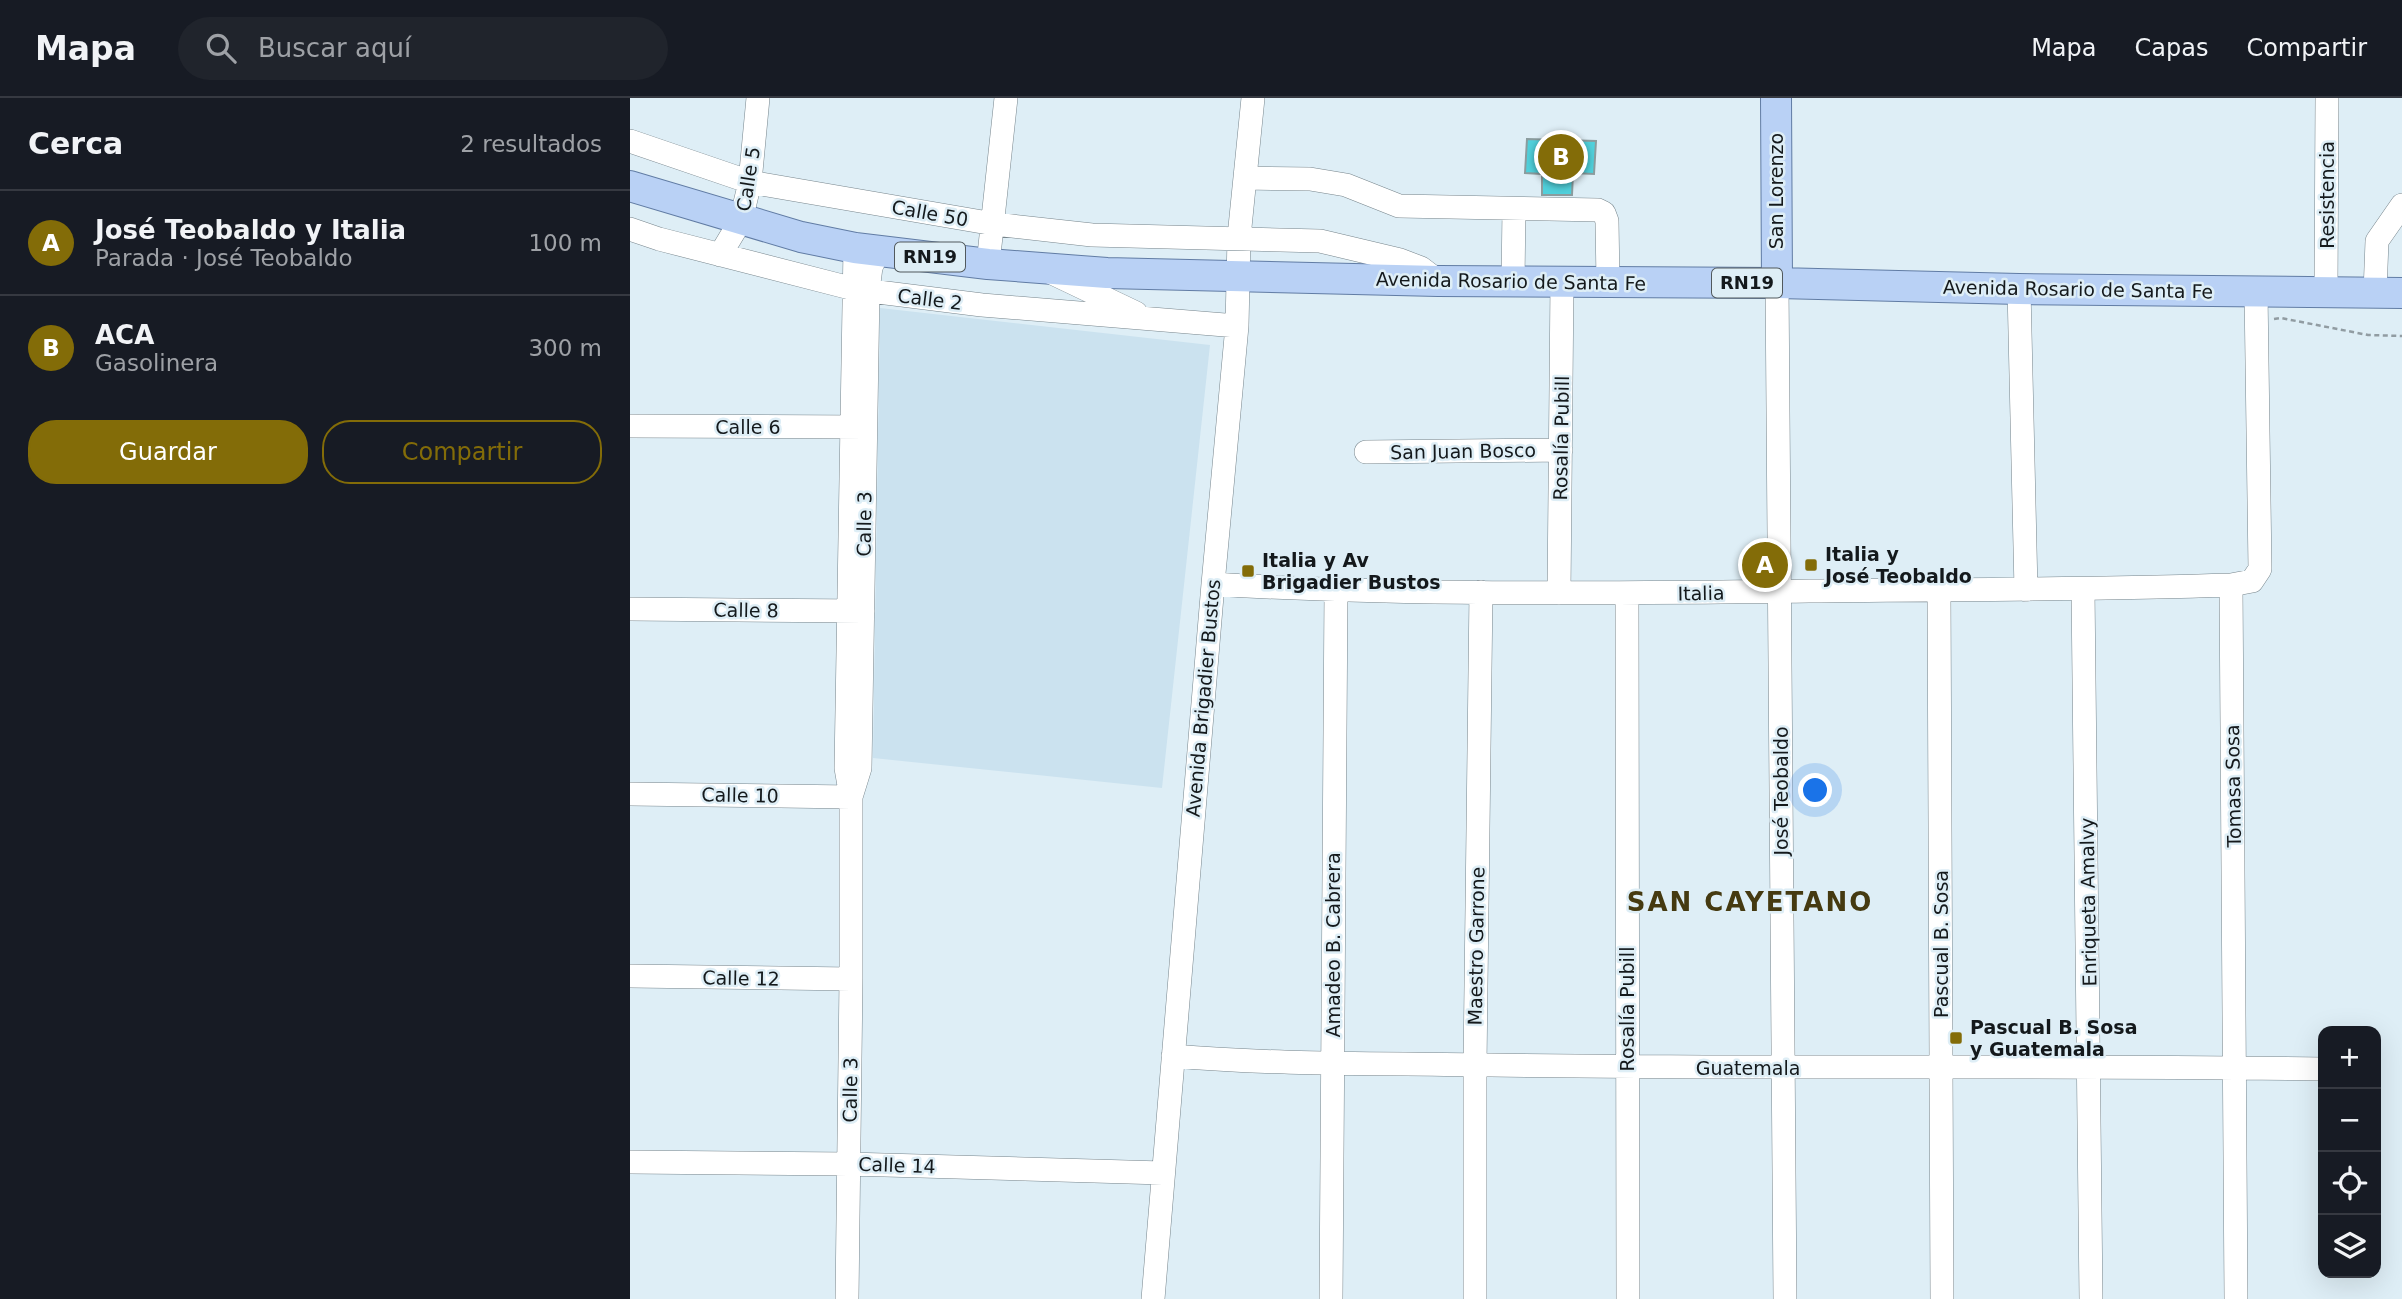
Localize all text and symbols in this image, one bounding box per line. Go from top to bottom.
search box [178,17,668,80]
text: Mapa [35,29,136,68]
icon: search [202,29,240,67]
text: Buscar aquí [258,33,411,63]
text: Mapa [2031,34,2097,62]
text: Capas [2135,34,2208,62]
text: Compartir [2246,34,2367,62]
text: Cerca [28,126,123,161]
text: 2 resultados [460,131,602,157]
pin: B [1538,131,1584,183]
street label: San Lorenzo [1765,133,1787,249]
street label: Resistencia [2316,141,2338,249]
street label: Calle 5 [732,145,764,213]
street label: Calle 50 [890,195,970,231]
text: José Teobaldo y Italia [95,215,406,245]
text: A [42,230,60,256]
text: 100 m [528,230,602,256]
road number: RN19 [895,242,965,272]
text: Parada · José Teobaldo [95,245,353,271]
street label: Avenida Rosario de Santa Fe [1376,268,1646,294]
road number: RN19 [1712,268,1782,298]
street label: Avenida Rosario de Santa Fe [1943,276,2213,302]
street label: Calle 2 [896,284,964,314]
text: ACA [95,320,154,350]
text: B [42,335,60,361]
text: 300 m [528,335,602,361]
text: Gasolinera [95,350,218,376]
street label: Rosalía Pubill [1549,375,1573,501]
street label: Calle 6 [715,416,781,438]
button: Guardar [28,420,308,484]
button: Compartir [322,420,602,484]
street label: San Juan Bosco [1390,439,1536,463]
street label: Calle 3 [852,491,876,557]
pin: A [1742,539,1788,591]
place label: Italia y José Teobaldo [1823,543,1972,587]
place label: Italia y Av Brigadier Bustos [1262,549,1441,593]
marker: Italia y José Teobaldo [1803,557,1819,573]
marker: Italia y Av Brigadier Bustos [1240,563,1256,579]
street label: Avenida Brigadier Bustos [1182,578,1224,818]
street label: Italia [1677,582,1725,604]
street label: Calle 8 [713,598,779,622]
street label: Tomasa Sosa [2221,724,2245,849]
street label: José Teobaldo [1770,726,1792,857]
your location [1798,773,1832,807]
street label: Calle 10 [701,783,779,807]
street label: Enriqueta Amalvy [2076,817,2100,987]
street label: Amadeo B. Cabrera [1322,852,1344,1038]
street label: Maestro Garrone [1464,866,1488,1026]
street label: Pascual B. Sosa [1930,870,1952,1018]
district label: SAN CAYETANO [1627,887,1873,917]
street label: Rosalía Pubill [1616,947,1638,1071]
street label: Calle 12 [702,966,780,990]
place label: Pascual B. Sosa y Guatemala [1970,1016,2137,1060]
map controls [2318,1026,2381,1278]
button: + [2318,1026,2381,1089]
marker: Pascual B. Sosa y Guatemala [1948,1030,1964,1046]
street label: Calle 3 [838,1057,862,1123]
street label: Guatemala [1696,1057,1800,1079]
button: − [2318,1089,2381,1152]
button: locate [2318,1152,2381,1215]
street label: Calle 14 [858,1153,936,1177]
button: layers [2318,1215,2381,1278]

